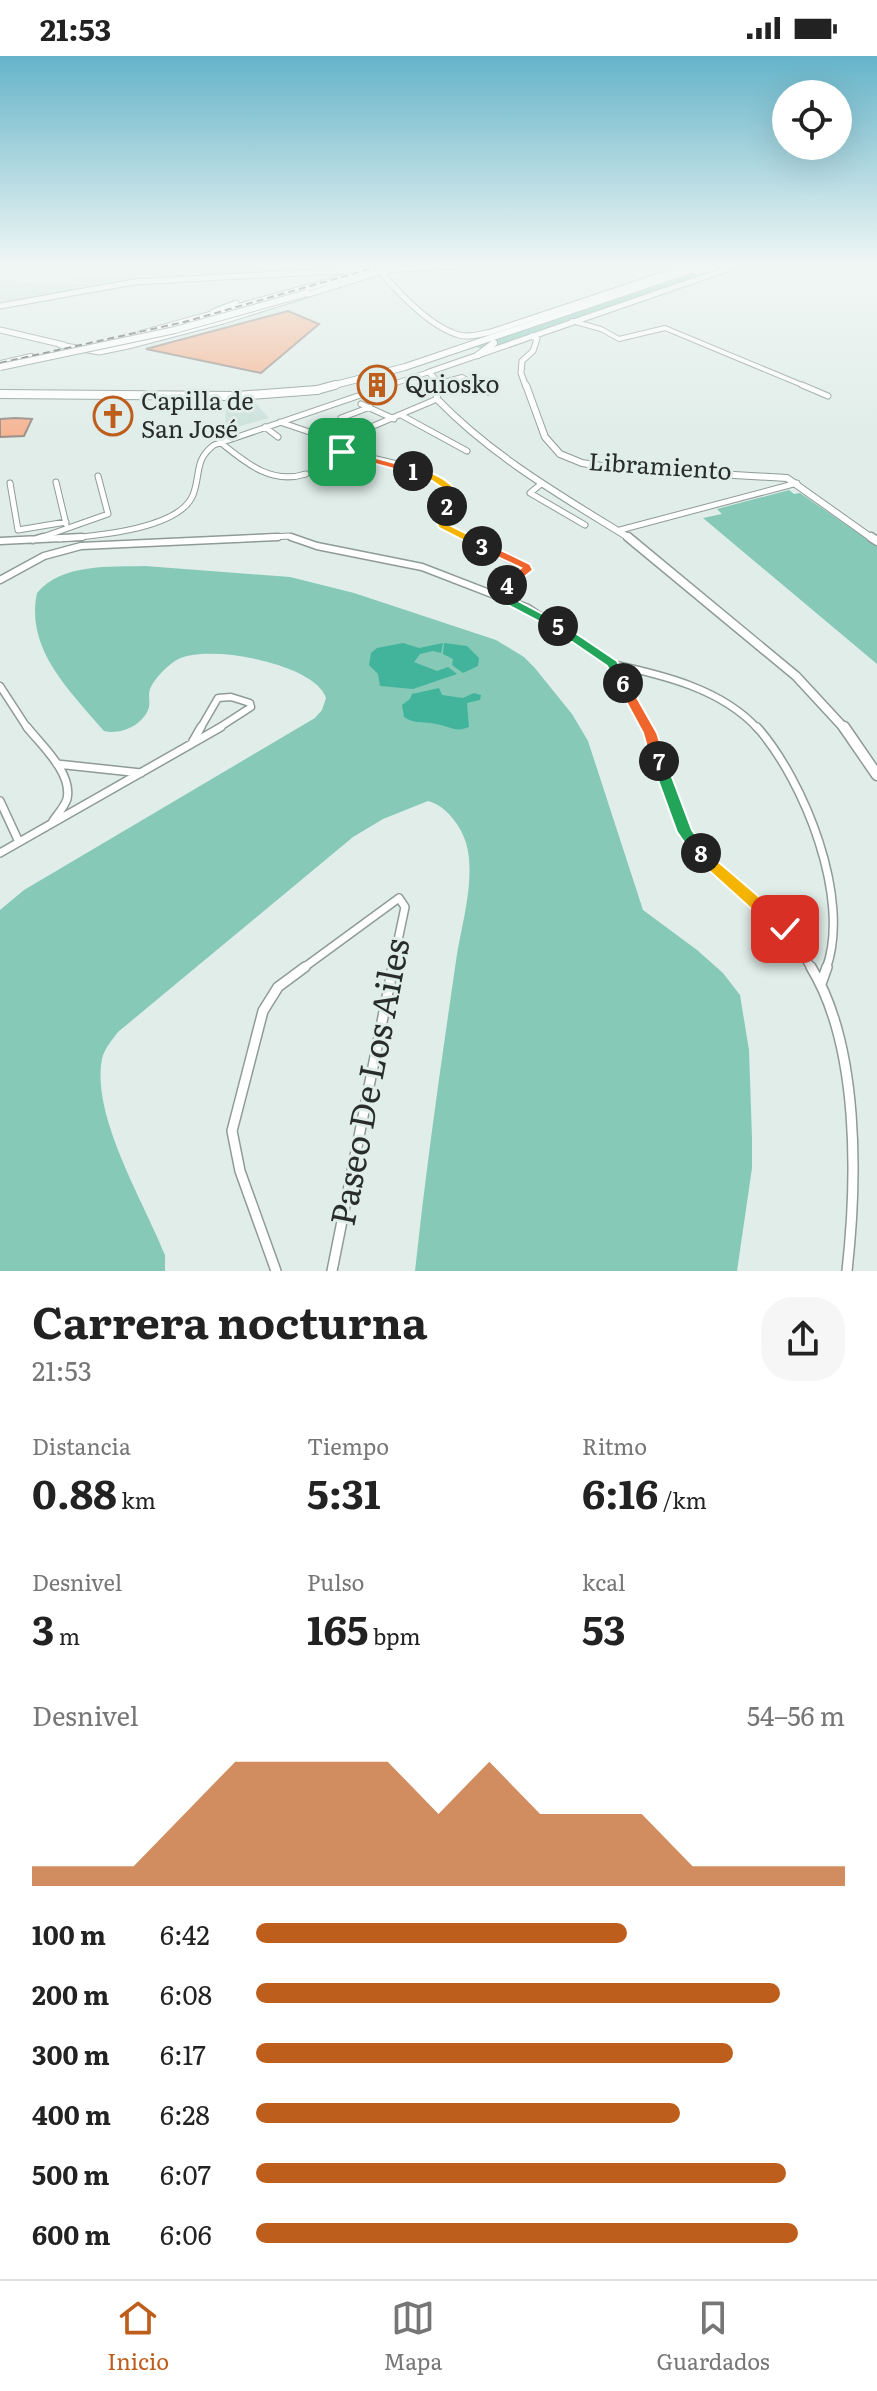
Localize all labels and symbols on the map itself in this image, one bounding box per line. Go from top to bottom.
building icon: Quiosko [356,364,398,406]
place label: Quiosko [405,365,499,400]
place label: Capilla de San José [141,382,254,445]
church icon: Capilla de San José [92,395,134,437]
pin [308,418,376,486]
street label: Libramiento [587,442,733,487]
pin: 1 [393,451,433,491]
pin: 2 [427,486,467,526]
pin: 3 [462,526,502,566]
pin: 4 [487,565,527,605]
pin: 5 [538,606,578,646]
pin: 6 [603,663,643,703]
pin: 7 [639,741,679,781]
pin: 8 [681,833,721,873]
pin [751,895,819,963]
street label: Paseo De Los Ailes [315,933,419,1229]

